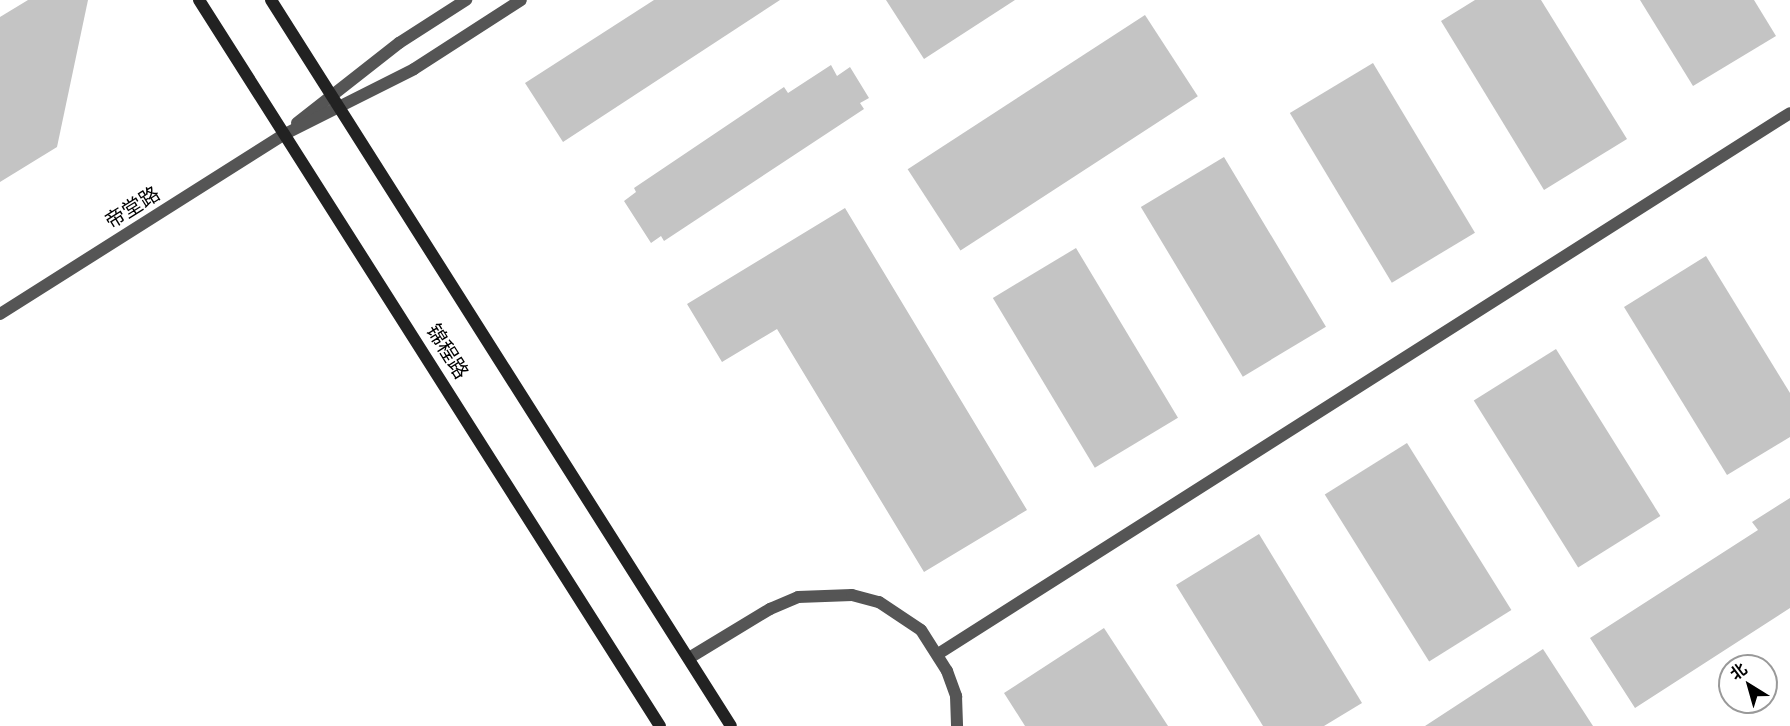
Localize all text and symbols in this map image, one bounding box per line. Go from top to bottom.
street label: 帝堂路 [100,181,164,233]
street label: 锦程路 [422,319,474,383]
north arrow [1718,654,1778,714]
text: 北 [1727,659,1750,683]

